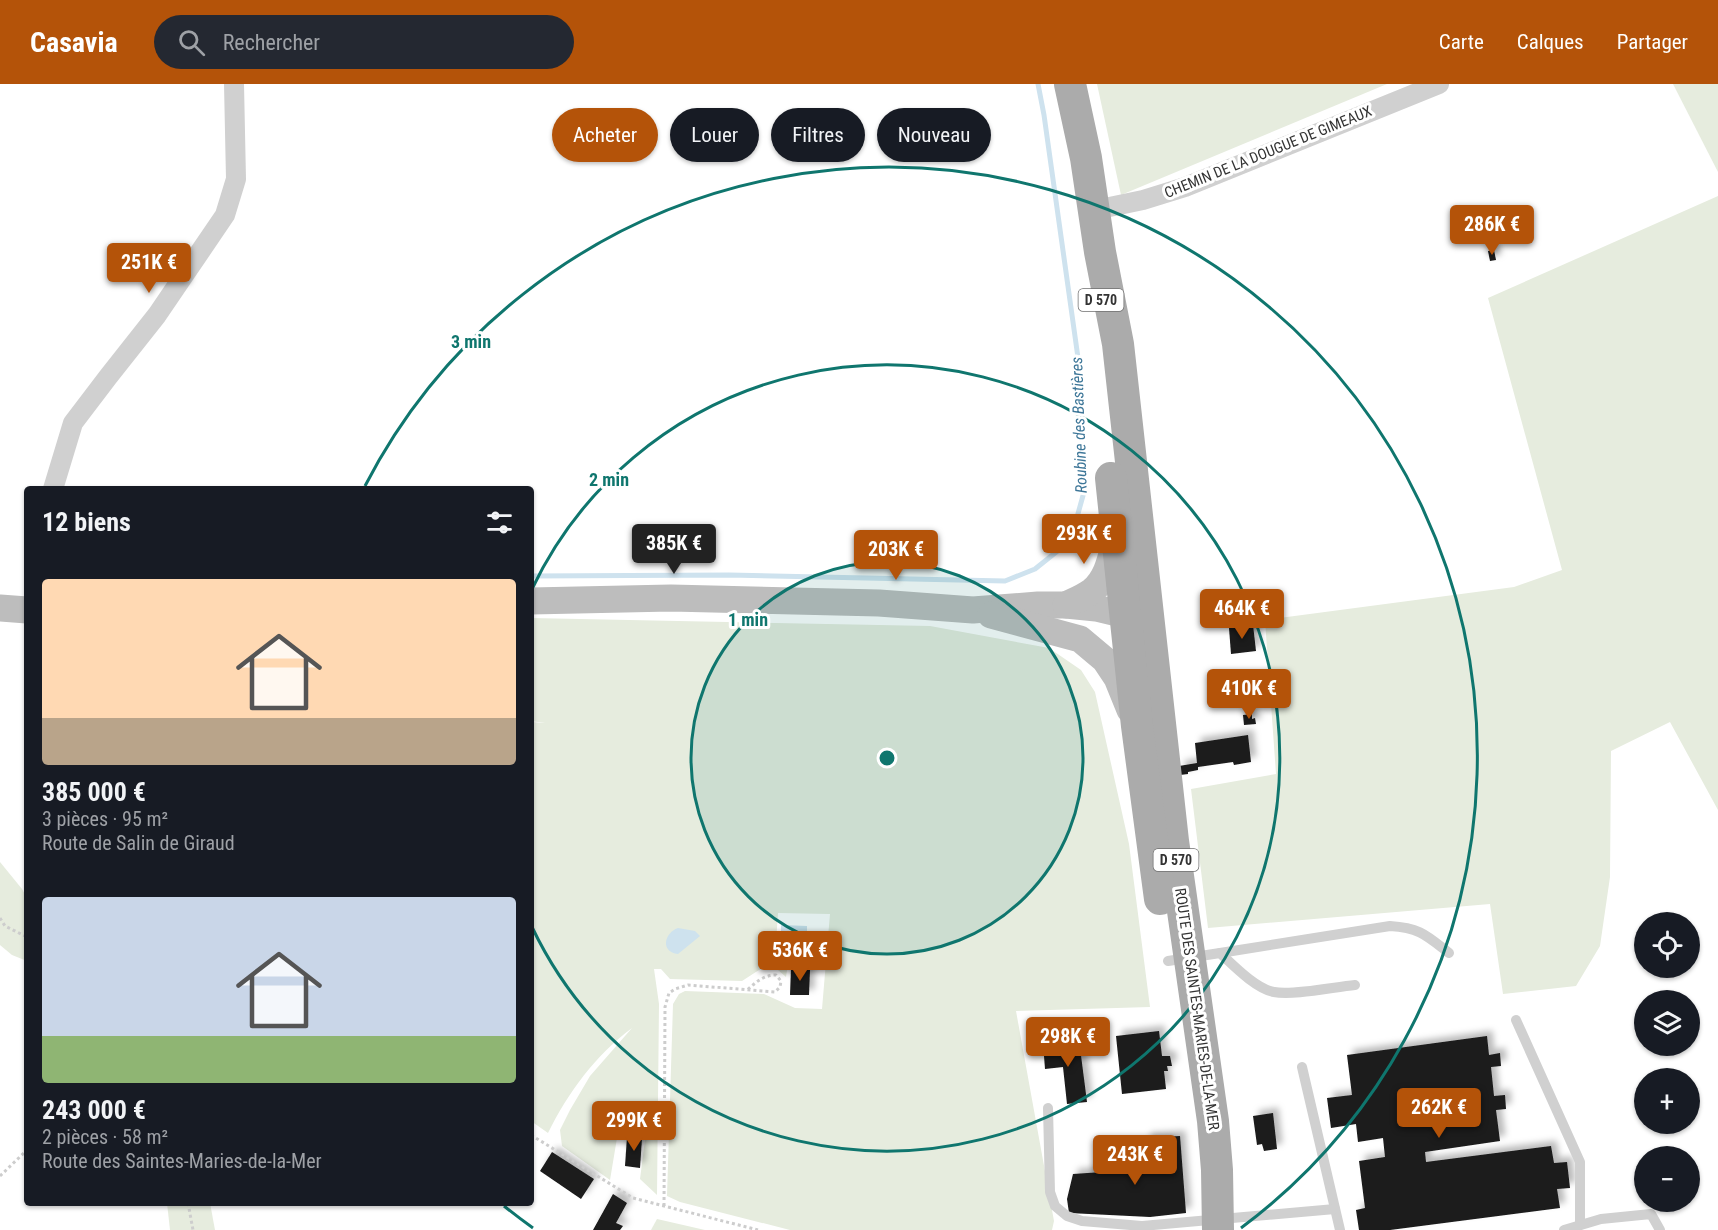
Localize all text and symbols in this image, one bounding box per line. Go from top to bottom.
search box [154,15,574,69]
text: Casavia [30,26,118,59]
icon: search [175,26,208,59]
text: Rechercher [223,30,320,55]
text: Carte [1439,30,1484,54]
text: Calques [1517,30,1584,54]
text: Partager [1617,30,1688,54]
street label: CHEMIN DE LA DOUGUE DE GIMEAUX [1162,102,1374,202]
chip: Acheter [552,108,658,162]
chip: Louer [670,108,759,162]
chip: Filtres [771,108,865,162]
chip: Nouveau [877,108,991,162]
pin: 286K € [1443,205,1541,256]
text: 286K € [1464,212,1520,236]
pin: 251K € [100,243,198,294]
text: 251K € [121,250,177,274]
road number: D 570 [1078,289,1124,311]
text: 3 min [451,331,491,352]
water label: Roubine des Bastières [1067,357,1091,493]
text: 2 min [589,469,629,490]
icon: filters [483,506,516,539]
text: 12 biens [42,507,131,537]
pin: 293K € [1035,514,1133,565]
text: 293K € [1056,521,1112,545]
pin: 385K € [625,524,723,575]
pin: 203K € [847,530,945,581]
text: 385K € [646,531,702,555]
text: 203K € [868,537,924,561]
pin: 464K € [1193,589,1291,640]
text: 464K € [1214,596,1270,620]
text: 1 min [728,609,768,630]
icon: home [225,618,333,726]
pin: 410K € [1200,669,1298,720]
text: 410K € [1221,676,1277,700]
centre of rings [877,748,897,768]
text: 385 000 € [42,777,146,807]
text: 3 pièces · 95 m² [42,807,168,831]
text: Route de Salin de Giraud [42,831,235,855]
road number: D 570 [1154,849,1198,871]
street label: ROUTE DES SAINTES-MARIES-DE-LA-MER [1171,887,1223,1131]
map controls [1634,912,1700,1212]
button: locate [1634,912,1700,978]
pin: 536K € [751,931,849,982]
icon: home [225,936,333,1044]
text: 536K € [772,938,828,962]
button: layers [1634,990,1700,1056]
pin: 298K € [1019,1017,1117,1068]
text: 298K € [1040,1024,1096,1048]
button: + [1634,1068,1700,1134]
pin: 262K € [1390,1088,1488,1139]
text: 243 000 € [42,1095,146,1125]
text: 262K € [1411,1095,1467,1119]
pin: 299K € [585,1101,683,1152]
text: 299K € [606,1108,662,1132]
text: 2 pièces · 58 m² [42,1125,168,1149]
pin: 243K € [1086,1135,1184,1186]
text: 243K € [1107,1142,1163,1166]
button: − [1634,1146,1700,1212]
text: Route des Saintes-Maries-de-la-Mer [42,1149,322,1173]

